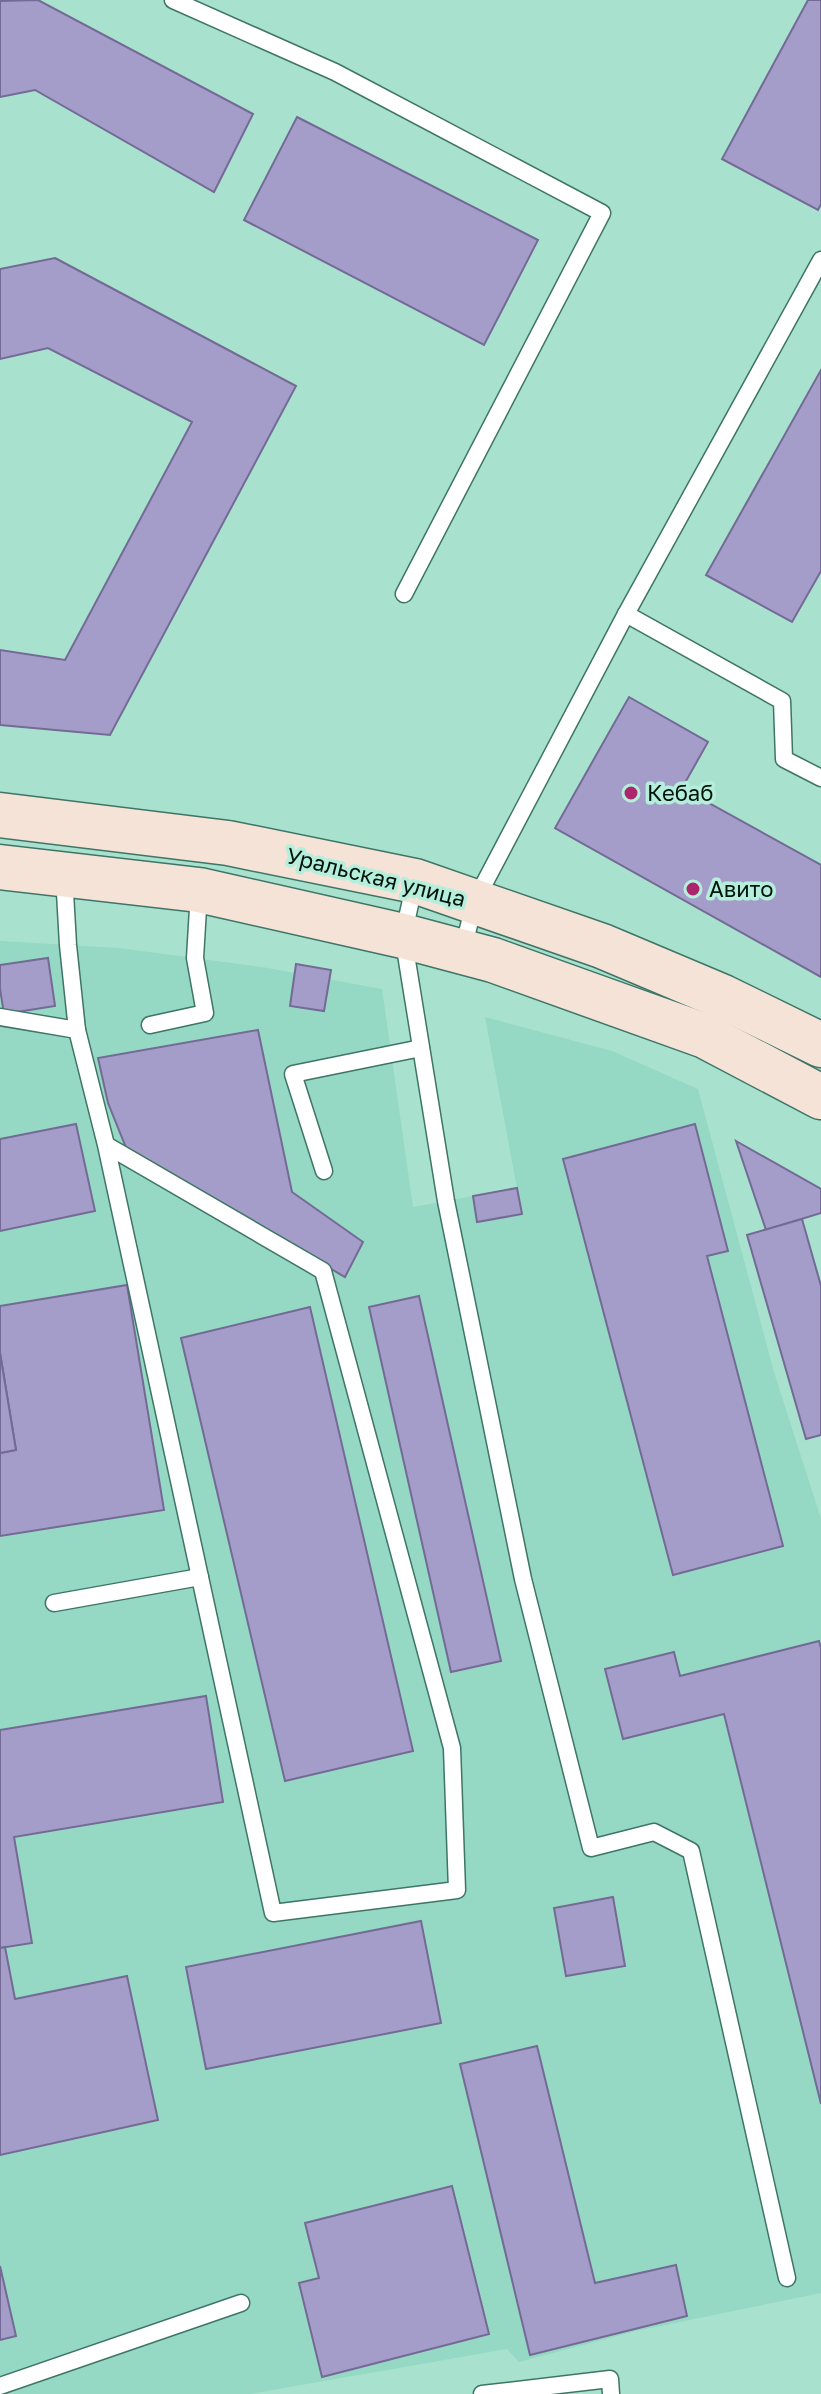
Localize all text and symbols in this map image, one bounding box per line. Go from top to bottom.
place label: Кебаб [647,779,713,806]
marker: Кебаб [622,784,640,802]
street label: Уральская улица [284,841,469,912]
place label: Авито [709,875,773,902]
marker: Авито [684,880,702,898]

